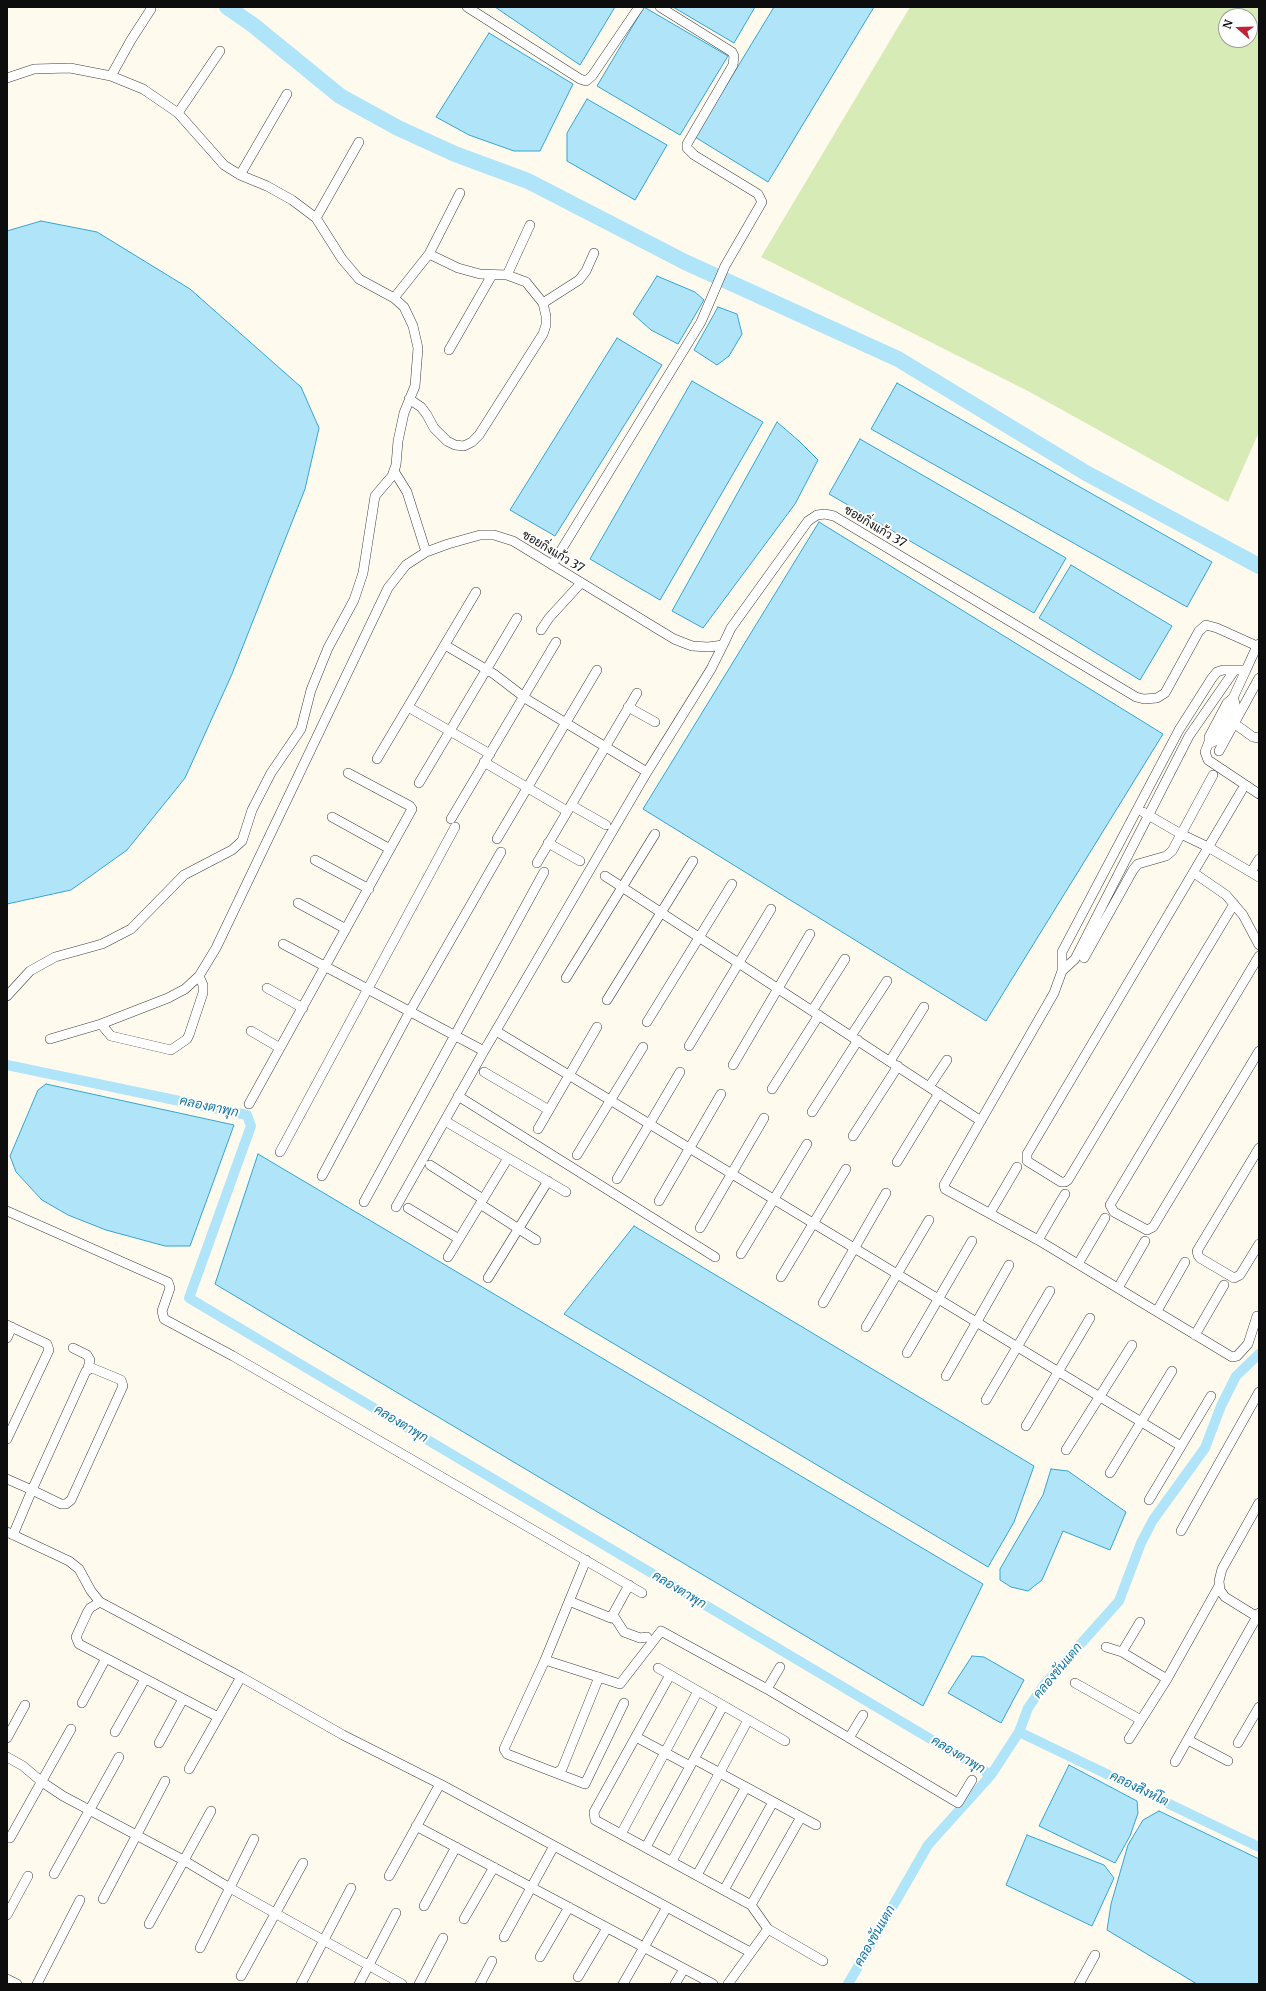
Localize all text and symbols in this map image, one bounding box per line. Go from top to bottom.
north arrow [1218,8,1258,48]
text: N [1220,18,1236,31]
street label: ซอยกิ่งแก้ว 37 [841,503,909,551]
street label: ซอยกิ่งแก้ว 37 [519,528,587,576]
water label: คลองตาพุก [178,1093,240,1121]
water label: คลองตาพุก [371,1402,431,1446]
water label: คลองตาพุก [649,1568,709,1612]
water label: คลองขันแตก [1030,1640,1086,1702]
water label: คลองตาพุก [928,1733,988,1777]
water label: คลองสิงห์โต [1107,1768,1171,1810]
water label: คลองขันแตก [851,1903,899,1969]

